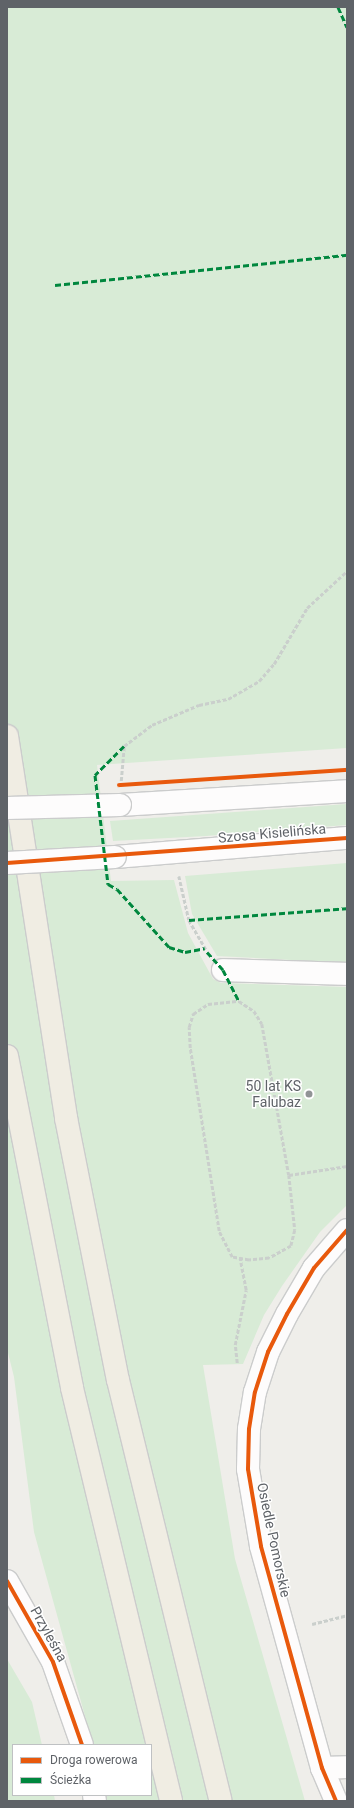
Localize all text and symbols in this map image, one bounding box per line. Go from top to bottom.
street label: Szosa Kisielińska [217,820,327,846]
place label: 50 lat KS Falubaz [246,1078,301,1110]
marker: 50 lat KS Falubaz [304,1089,314,1099]
street label: Osiedle Pomorskie [254,1481,294,1599]
street label: Przyleśna [27,1603,71,1665]
legend [12,1744,152,1796]
text: Droga rowerowa [50,1753,137,1767]
text: Ścieżka [50,1773,91,1787]

